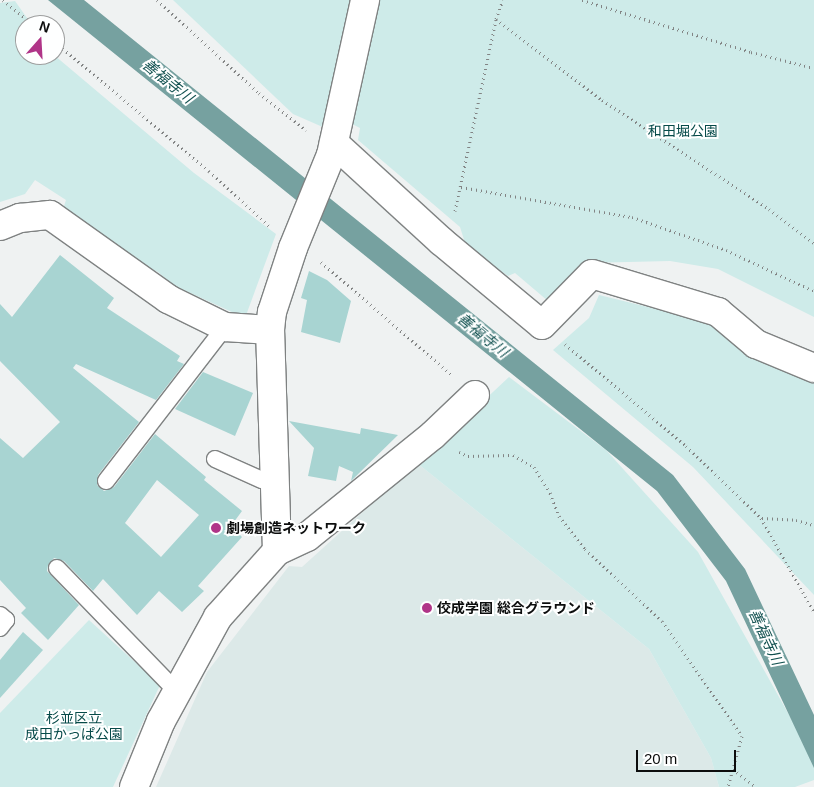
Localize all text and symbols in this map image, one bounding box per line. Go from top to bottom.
north arrow [15,15,65,65]
text: N [37,18,52,36]
water label: 善福寺川 [139,55,197,107]
park label: 和田堀公園 [648,123,718,139]
water label: 善福寺川 [454,309,512,361]
place label: 劇場創造ネットワーク [226,520,366,536]
marker: 劇場創造ネットワーク [210,522,222,534]
place label: 佼成学園 総合グラウンド [437,600,595,616]
marker: 佼成学園 総合グラウンド [421,602,433,614]
water label: 善福寺川 [745,606,787,668]
park label: 杉並区立 成田かっぱ公園 [25,710,123,742]
scale bar [639,740,739,772]
text: 20 m [644,750,677,767]

